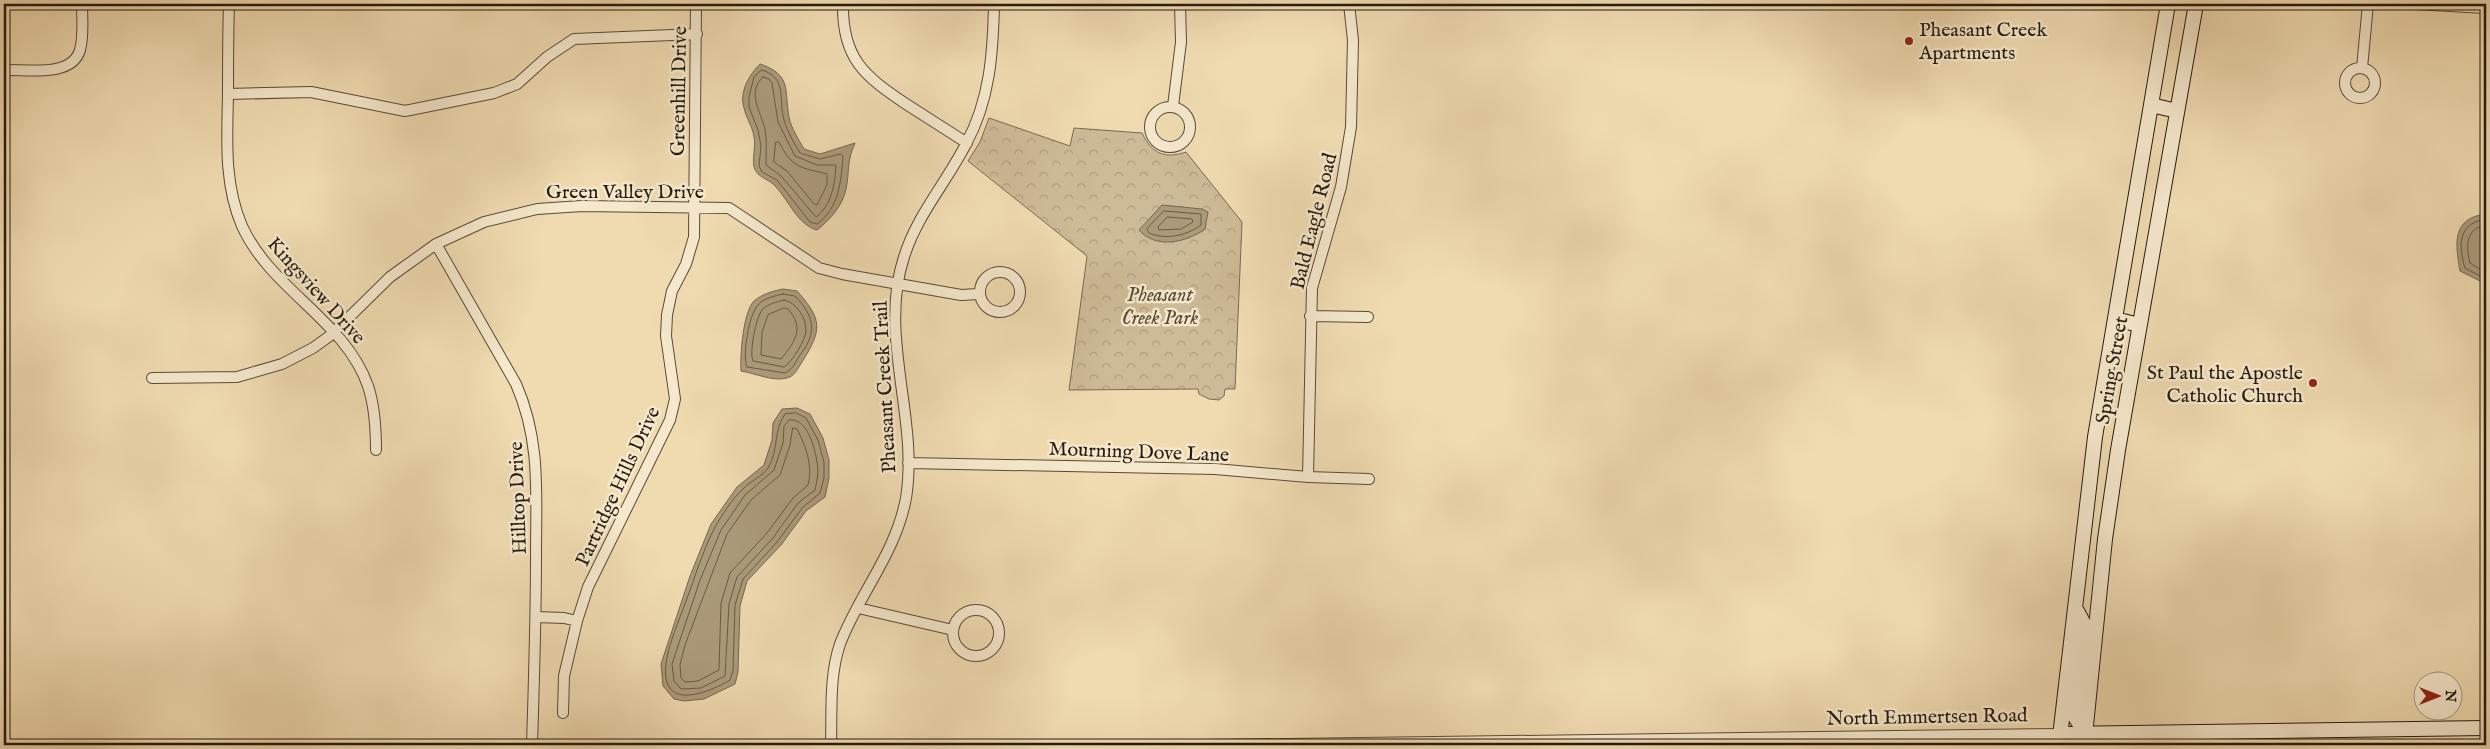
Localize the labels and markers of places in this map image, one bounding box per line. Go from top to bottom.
place label: Pheasant Creek Apartments [1918,18,2047,66]
marker: Pheasant Creek Apartments [1903,35,1915,47]
place label: St Paul the Apostle Catholic Church [2147,361,2303,409]
marker: St Paul the Apostle Catholic Church [2307,377,2319,389]

